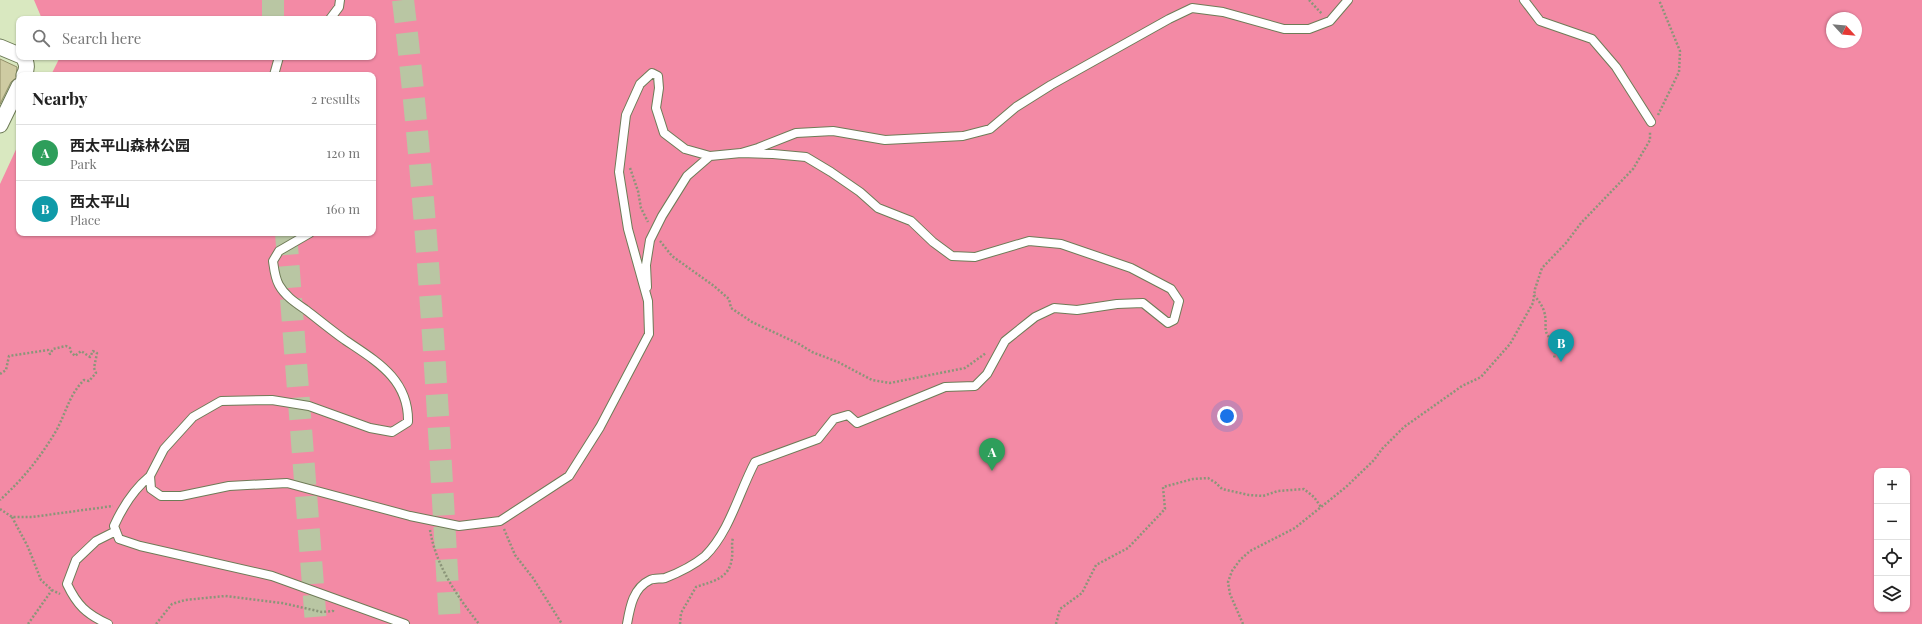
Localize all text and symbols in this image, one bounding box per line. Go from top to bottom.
north arrow [1826,12,1862,48]
search box [16,16,376,60]
icon: search [30,27,52,49]
text: Search here [62,28,141,48]
text: Nearby [32,87,87,109]
text: 2 results [311,90,360,107]
text: 西太平山森林公园 [70,135,190,155]
text: A [41,144,49,161]
text: 120 m [326,144,360,161]
text: Park [70,155,97,172]
text: 西太平山 [70,191,130,211]
text: B [41,200,49,217]
text: 160 m [326,200,360,217]
text: Place [70,211,101,228]
pin: B [1548,329,1574,362]
your location [1217,406,1237,426]
pin: A [979,438,1005,471]
map controls [1874,468,1910,612]
button: + [1874,468,1910,504]
button: − [1874,504,1910,540]
button: locate [1874,540,1910,576]
button: layers [1874,576,1910,612]

